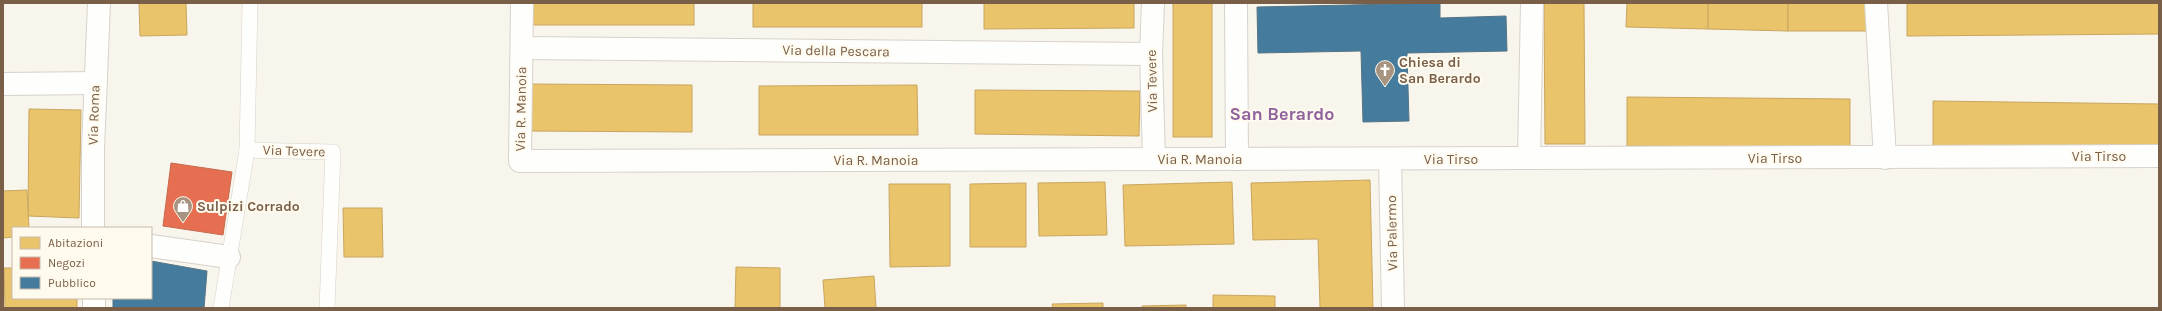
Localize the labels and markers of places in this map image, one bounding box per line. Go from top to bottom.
place label: Chiesa di San Berardo [1399,54,1481,87]
church icon: Chiesa di San Berardo [1374,59,1396,87]
shop icon: Sulpizi Corrado [172,195,194,223]
place label: Sulpizi Corrado [197,198,300,215]

